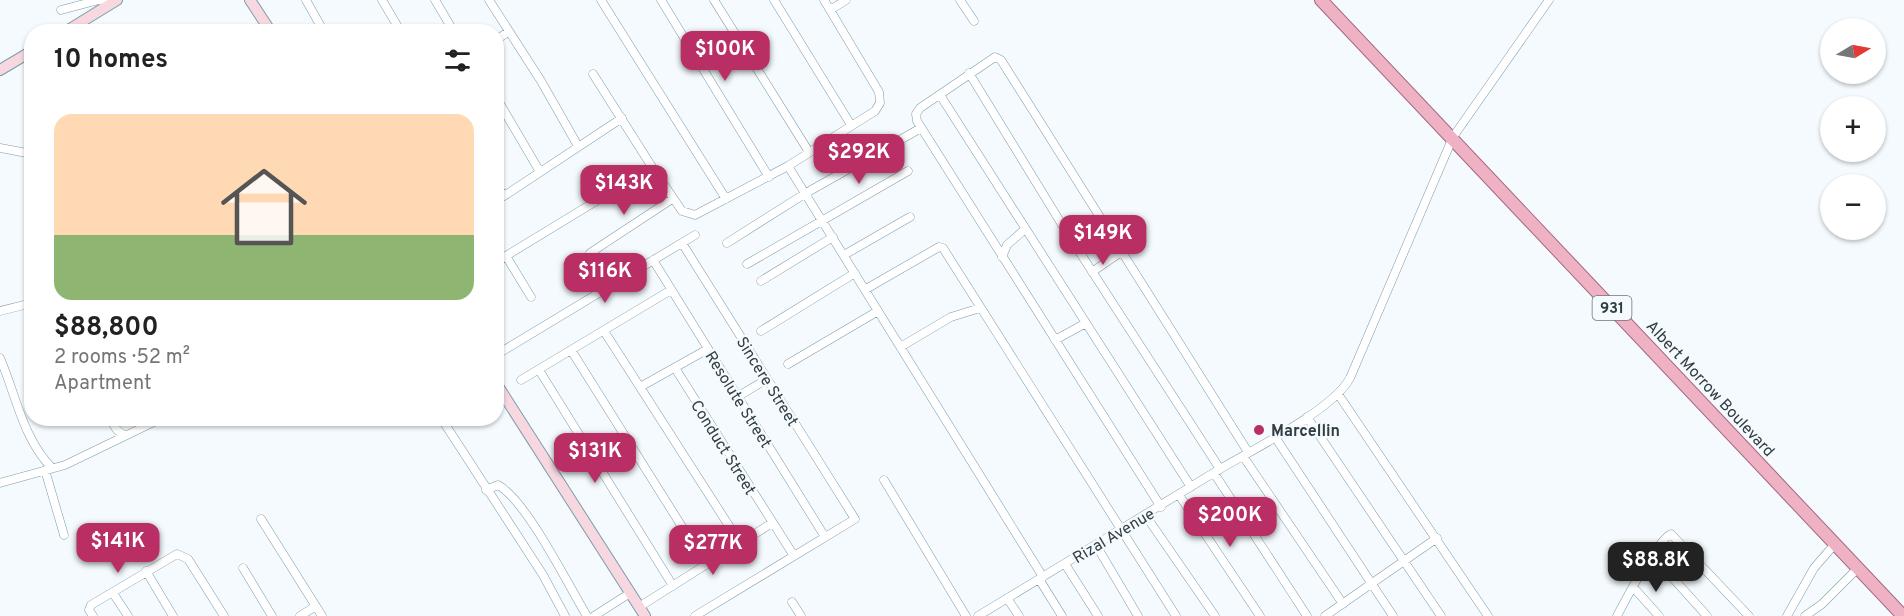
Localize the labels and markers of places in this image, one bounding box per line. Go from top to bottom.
pin: $100K [683,31,767,82]
pin: $292K [817,134,901,185]
pin: $143K [582,165,666,216]
pin: $149K [1061,215,1145,266]
pin: $116K [563,253,647,304]
place label: Marcellin [1271,422,1340,442]
marker: Marcellin [1252,423,1266,437]
pin: $131K [553,433,637,484]
pin: $200K [1188,497,1272,548]
pin: $141K [76,523,160,574]
pin: $277K [671,525,755,576]
pin: $88.8K [1607,542,1705,593]

